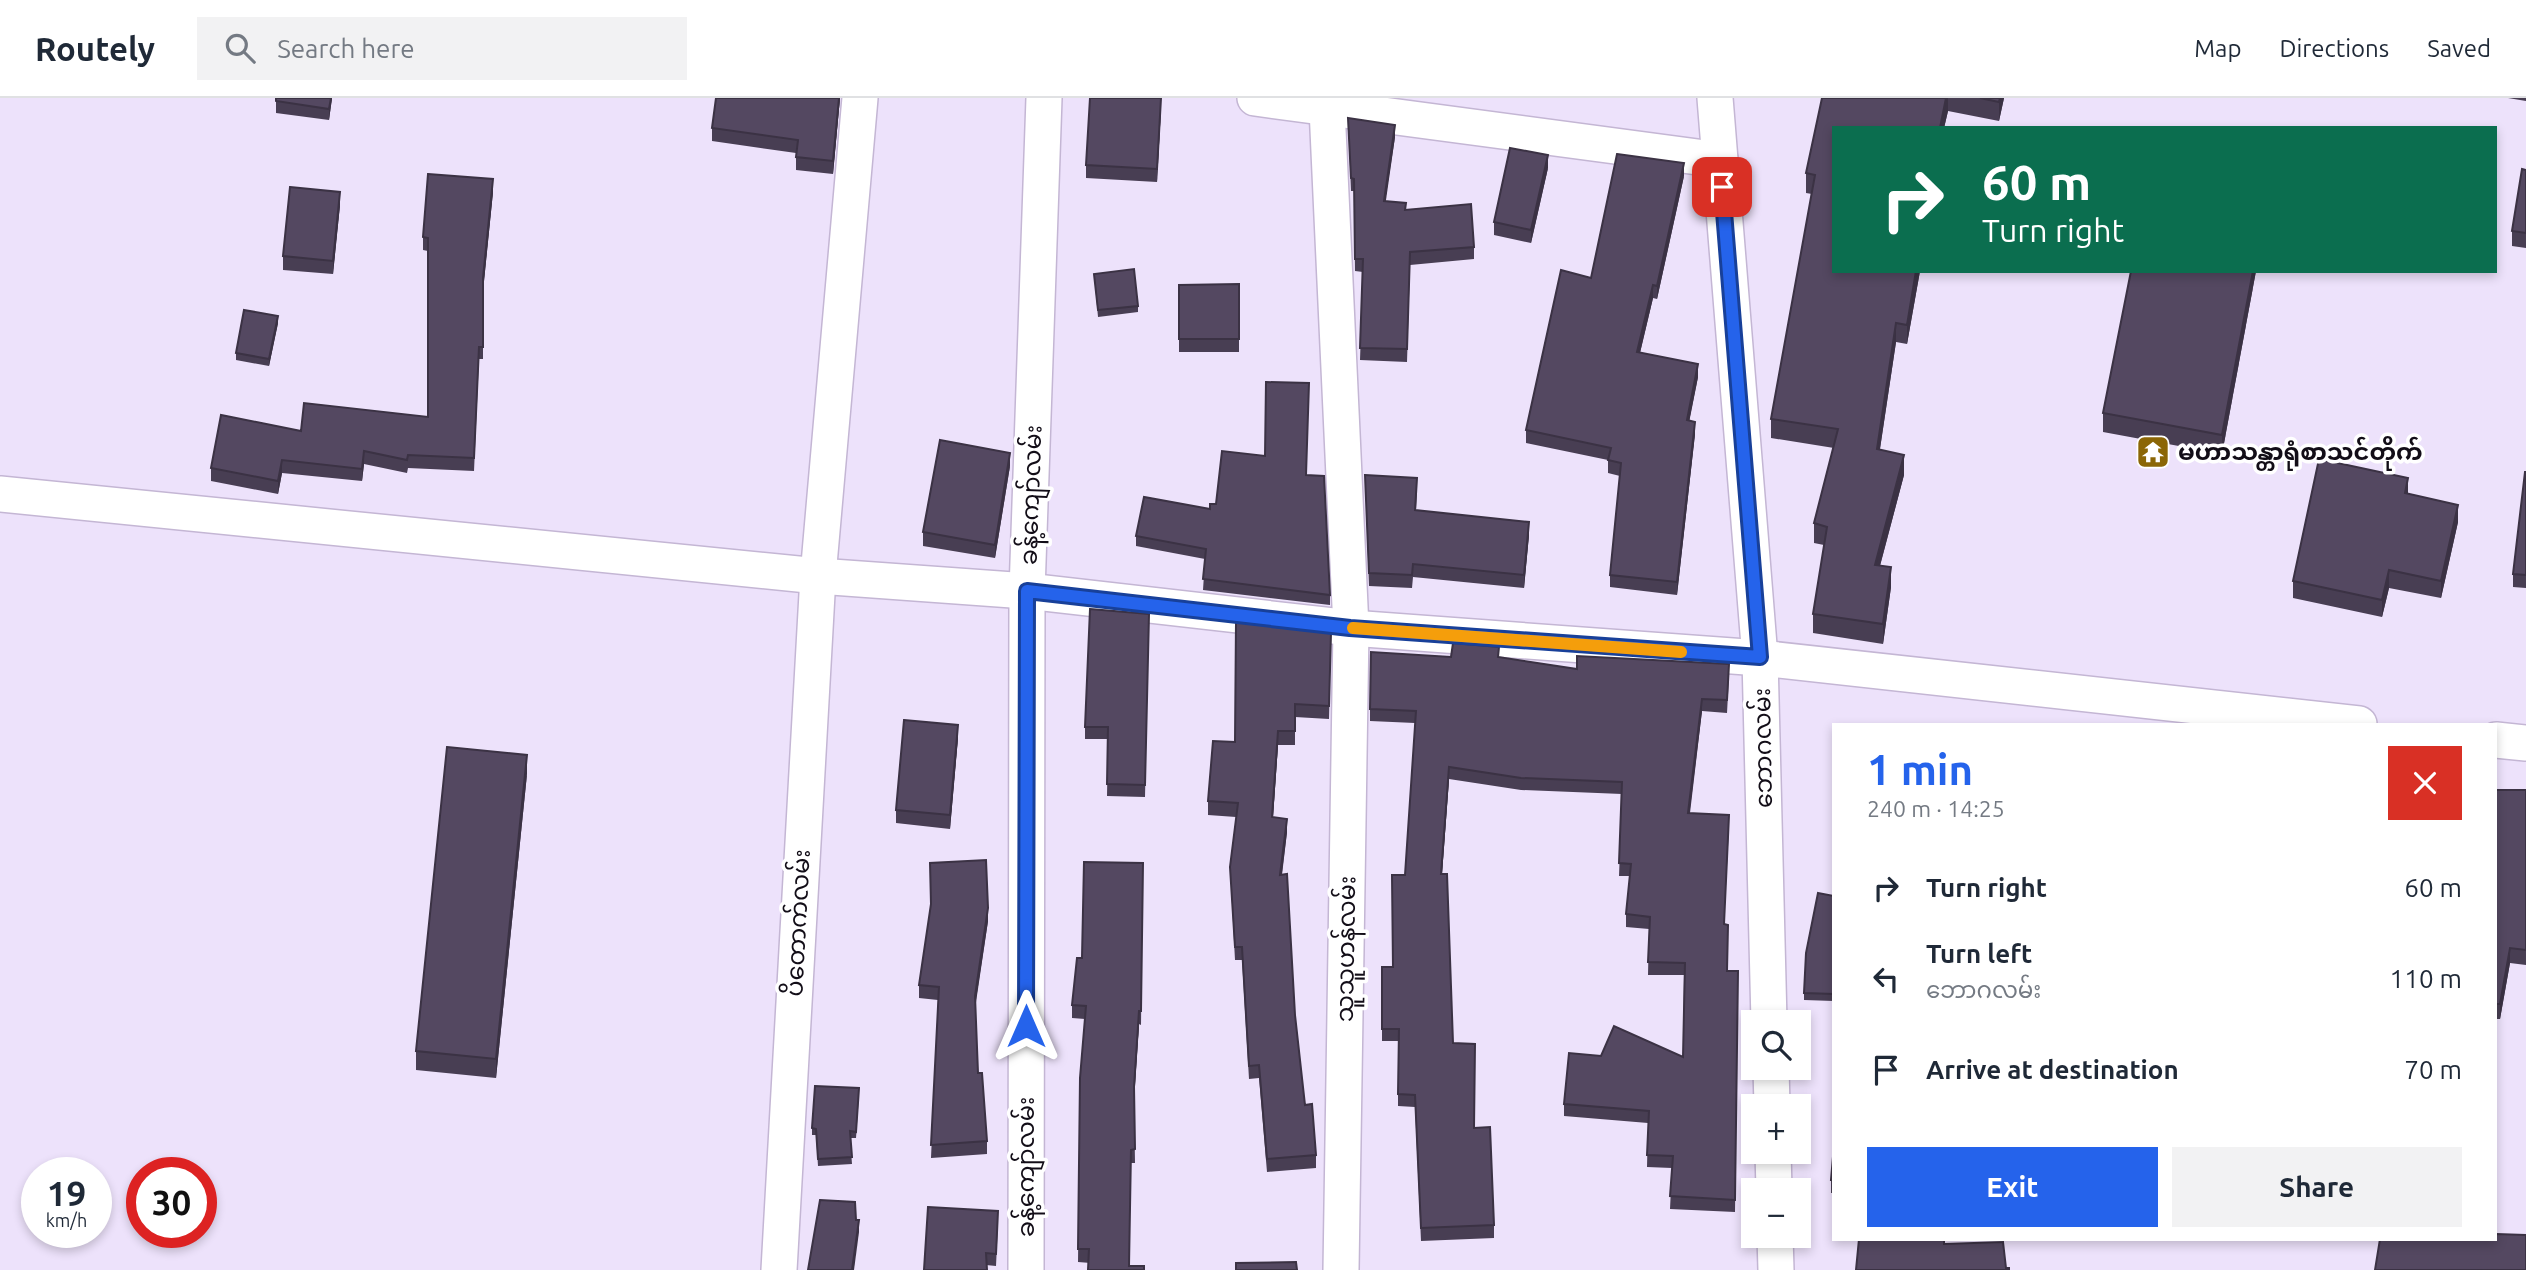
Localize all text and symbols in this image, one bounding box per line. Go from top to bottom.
search box [197,17,687,80]
icon: search [221,29,259,67]
text: Routely [35,30,155,67]
text: Search here [277,34,415,63]
text: Map [2194,35,2241,62]
text: Directions [2279,35,2389,62]
text: Saved [2427,35,2491,62]
icon: right [1867,154,1958,245]
text: 60 m [1982,154,2091,209]
pin [1692,157,1752,217]
icon: arrive [1703,168,1741,206]
text: Turn right [1982,212,2124,248]
street label: ခန့်ကျော်လမ်း [1013,424,1052,566]
temple icon: မဟာသန္တာရုံစာသင်တိုက် [2134,433,2172,471]
place label: မဟာသန္တာရုံစာသင်တိုက် [2178,436,2423,471]
street label: ဘောဂလမ်း [1746,688,1777,808]
text: 1 min [1867,746,1973,793]
button: close [2388,746,2462,820]
text: 240 m · 14:25 [1867,796,2005,821]
street label: ပိတောက်လမ်း [778,849,815,997]
icon: right [1867,869,1905,907]
text: Turn right [1926,873,2047,902]
text: 60 m [2404,873,2462,902]
street label: သူသူဟန်လမ်း [1329,876,1366,1022]
text: Turn left [1926,939,2032,968]
icon: left [1867,960,1905,998]
text: 110 m [2390,964,2462,993]
text: ဘောဂလမ်း [1926,977,2041,1002]
position arrow [989,989,1063,1063]
map controls [1741,1010,1811,1248]
button: search [1741,1010,1811,1080]
icon: arrive [1867,1051,1905,1089]
text: Arrive at destination [1926,1055,2179,1084]
text: 70 m [2404,1055,2462,1084]
button: + [1741,1094,1811,1164]
street label: ခန့်ကျော်လမ်း [1010,1097,1045,1237]
button: Exit [1867,1147,2158,1227]
button: Share [2172,1147,2462,1227]
speed limit sign: 30 [126,1157,217,1248]
text: 19 [47,1173,86,1213]
button: − [1741,1178,1811,1248]
text: km/h [46,1210,87,1230]

